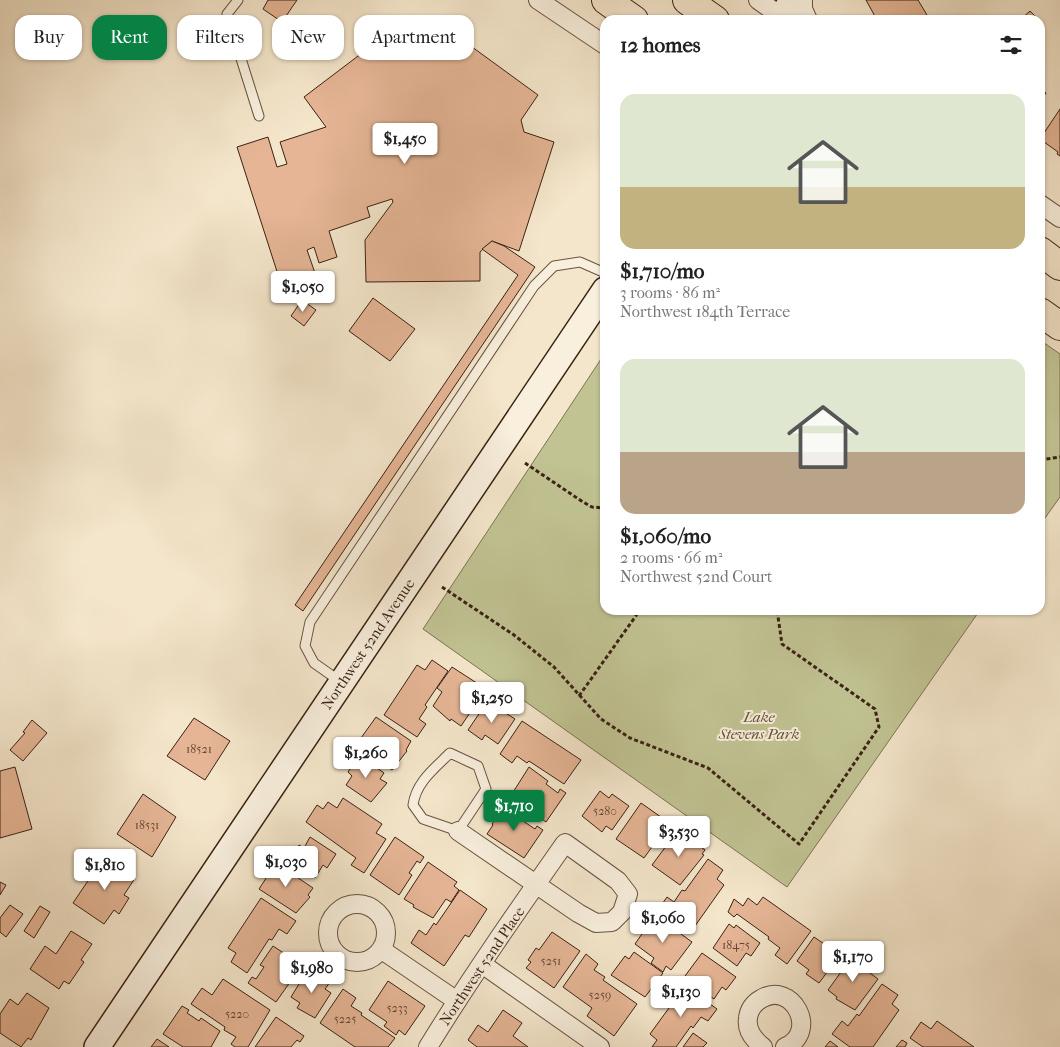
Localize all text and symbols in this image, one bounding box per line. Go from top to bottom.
chip: Buy [15,15,82,60]
chip: Rent [92,15,167,60]
chip: Filters [177,15,262,60]
chip: New [272,15,344,60]
chip: Apartment [354,15,474,60]
icon: filters [997,31,1025,59]
text: 12 homes [620,33,701,57]
pin: $1,450 [364,122,446,165]
icon: home [778,127,868,217]
text: $1,450 [384,129,426,148]
text: $1,710/mo [620,259,704,283]
pin: $1,050 [262,270,344,313]
text: $1,050 [282,277,324,296]
text: 3 rooms · 86 m² [620,283,720,302]
text: Northwest 184th Terrace [620,302,790,321]
icon: home [778,392,868,482]
text: $1,060/mo [620,524,711,548]
text: 2 rooms · 66 m² [620,548,722,567]
text: Northwest 52nd Court [620,567,773,586]
street label: Northwest 52nd Avenue [318,575,419,713]
pin: $1,250 [451,682,533,724]
text: $1,250 [471,688,513,707]
park label: Lake Stevens Park [718,708,799,743]
pin: $1,260 [325,736,407,779]
house number: 18521 [186,742,212,756]
text: $1,260 [344,743,388,762]
pin: $1,710 [473,790,555,832]
text: $1,710 [494,796,534,815]
house number: 5280 [593,804,617,818]
pin: $3,530 [638,816,720,858]
house number: 18531 [135,818,159,832]
text: $3,530 [659,822,699,841]
pin: $1,030 [245,846,327,888]
pin: $1,810 [64,848,146,891]
text: $1,030 [265,852,307,871]
text: $1,810 [85,855,125,874]
pin: $1,060 [622,902,704,944]
street label: Northwest 52nd Place [436,903,529,1029]
text: $1,060 [641,908,685,927]
house number: 18475 [722,938,750,952]
pin: $1,170 [812,940,894,983]
text: $1,170 [833,947,873,966]
pin: $1,980 [271,952,353,994]
house number: 5251 [541,954,561,968]
text: $1,980 [291,958,333,977]
pin: $1,130 [640,976,722,1018]
text: $1,130 [662,982,700,1001]
house number: 5259 [589,988,611,1002]
house number: 5233 [386,1001,408,1015]
house number: 5220 [225,1007,249,1021]
house number: 5225 [334,1012,356,1026]

